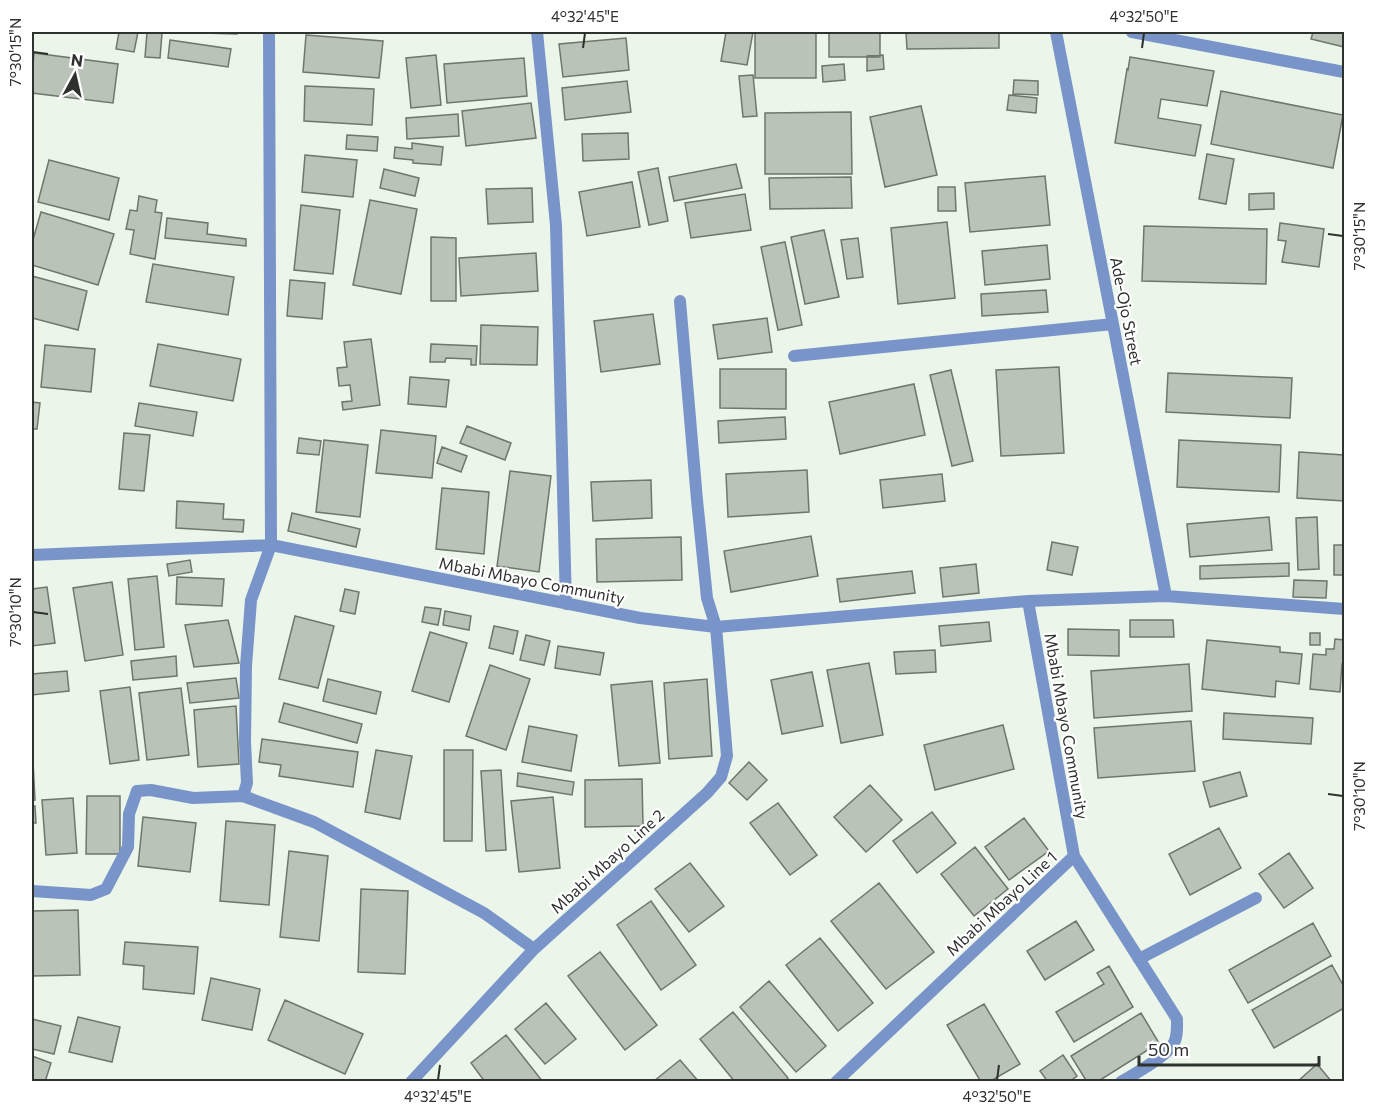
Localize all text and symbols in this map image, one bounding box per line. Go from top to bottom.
text: 4°32'45"E [551,7,619,25]
text: 4°32'50"E [1110,7,1178,25]
text: 7°30'15"N [6,18,24,86]
north arrow [45,45,105,105]
text: N [70,49,84,70]
text: 7°30'15"N [1350,202,1368,270]
street label: Ade-Ojo Street [1107,255,1147,367]
street label: Mbabi Mbayo Community [437,553,627,607]
text: 7°30'10"N [6,577,24,647]
street label: Mbabi Mbayo Community [1041,631,1093,821]
text: 7°30'10"N [1350,761,1368,831]
street label: Mbabi Mbayo Line 2 [546,805,668,917]
street label: Mbabi Mbayo Line 1 [942,847,1060,959]
scale bar [1139,1029,1319,1067]
text: 50 m [1148,1038,1189,1060]
text: 4°32'45"E [404,1087,472,1105]
text: 4°32'50"E [963,1087,1031,1105]

